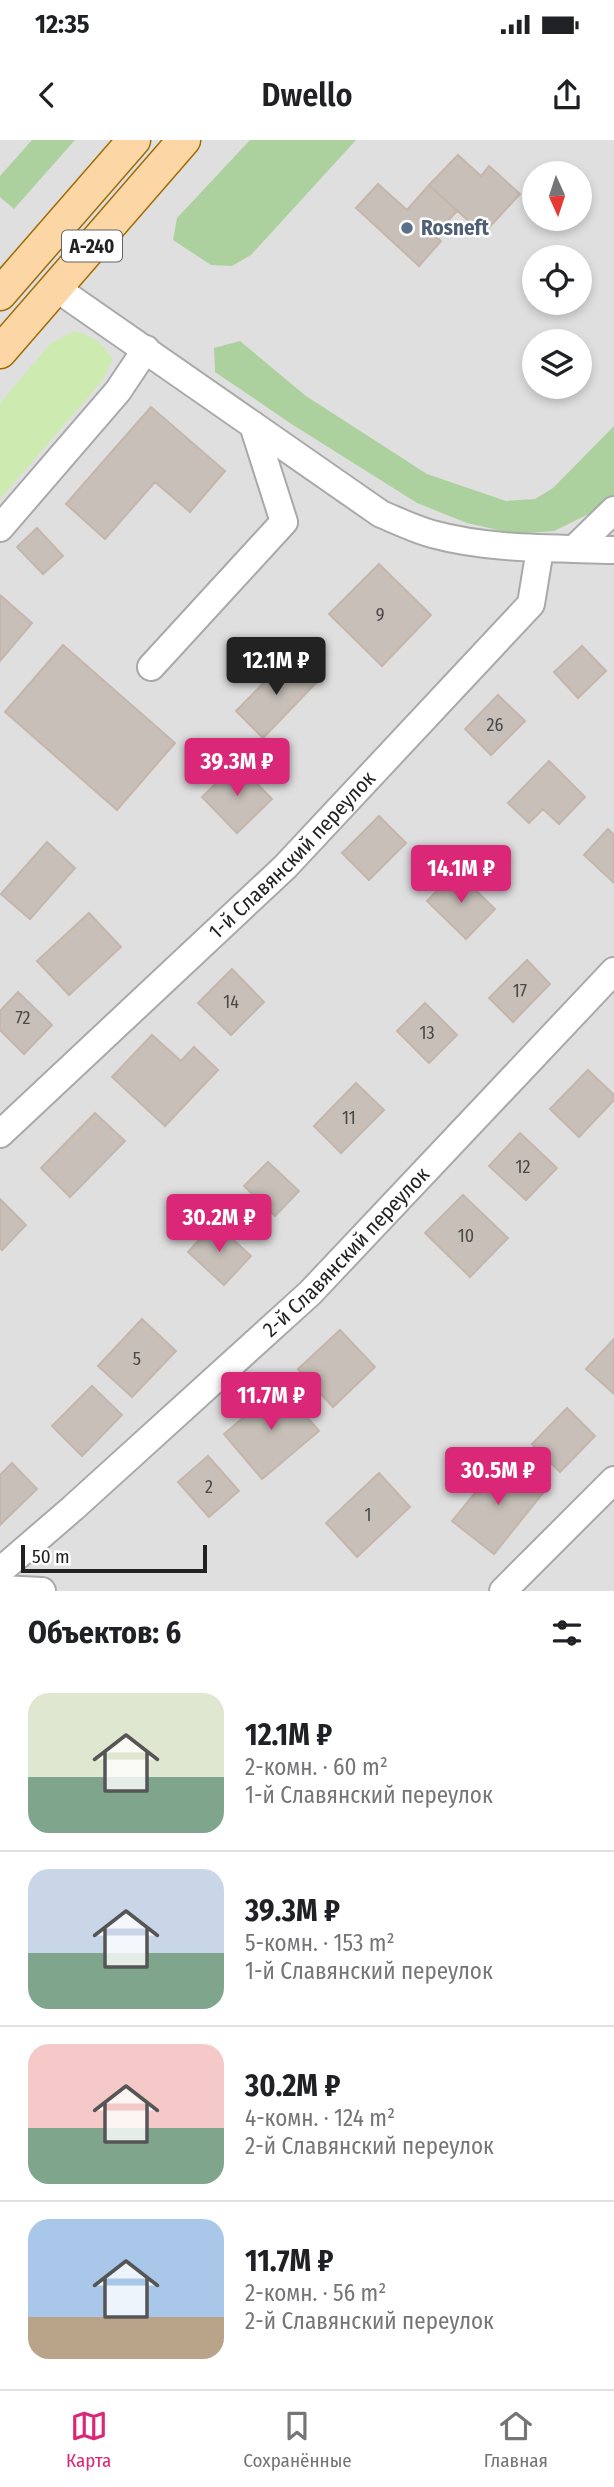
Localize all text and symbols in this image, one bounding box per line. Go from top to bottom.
text: 12:35 [35,9,89,40]
icon: back [28,76,66,114]
text: Dwello [261,76,353,114]
icon: share [548,76,586,114]
north arrow [522,161,592,231]
map controls [522,161,592,399]
place label: Rosneft [421,215,489,241]
marker: Rosneft [399,220,415,236]
road number: А-240 [62,230,122,262]
button: locate [522,245,592,315]
button: layers [522,329,592,399]
house number: 9 [376,604,384,626]
pin: 12.1M ₽ [211,638,341,697]
text: 12.1M ₽ [243,646,309,674]
house number: 26 [487,714,504,736]
pin: 39.3M ₽ [172,738,302,798]
text: 39.3M ₽ [201,747,273,775]
street label: 1-й Славянский переулок [203,766,381,945]
pin: 14.1M ₽ [396,846,526,905]
text: 14.1M ₽ [427,854,495,882]
house number: 17 [513,980,527,1002]
house number: 14 [223,991,239,1013]
house number: 72 [15,1007,31,1029]
house number: 13 [419,1022,435,1044]
house number: 11 [342,1107,356,1129]
house number: 12 [516,1156,531,1178]
street label: 2-й Славянский переулок [257,1162,435,1342]
pin: 30.2M ₽ [154,1194,284,1254]
text: 30.2M ₽ [182,1203,256,1231]
house number: 10 [458,1225,474,1247]
house number: 5 [133,1348,141,1370]
pin: 11.7M ₽ [206,1372,336,1432]
text: 11.7M ₽ [237,1381,305,1409]
pin: 30.5M ₽ [433,1448,563,1507]
text: 30.5M ₽ [461,1456,535,1484]
house number: 2 [205,1476,213,1498]
house number: 1 [364,1504,372,1526]
scale bar [21,1542,206,1574]
text: 50 m [32,1545,70,1568]
icon: filters [548,1614,586,1652]
text: Объектов: 6 [28,1615,181,1651]
text: 12.1M ₽ [245,1717,332,1753]
icon: home [84,1721,168,1805]
text: 2-комн. · 60 m² [245,1753,388,1781]
text: 1-й Славянский переулок [245,1781,493,1809]
text: 39.3M ₽ [245,1893,340,1929]
icon: home [84,1897,168,1981]
text: 5-комн. · 153 m² [245,1929,395,1957]
text: 1-й Славянский переулок [245,1957,493,1985]
text: 30.2M ₽ [245,2068,340,2104]
icon: home [84,2072,168,2156]
text: 4-комн. · 124 m² [245,2104,395,2132]
text: 2-й Славянский переулок [245,2132,494,2160]
text: 11.7M ₽ [245,2243,334,2279]
icon: home [84,2247,168,2331]
text: 2-комн. · 56 m² [245,2279,386,2307]
text: 2-й Славянский переулок [245,2307,494,2335]
tab: Карта [66,2407,111,2472]
tab: Сохранённые [243,2407,352,2472]
tab: Главная [484,2407,548,2472]

